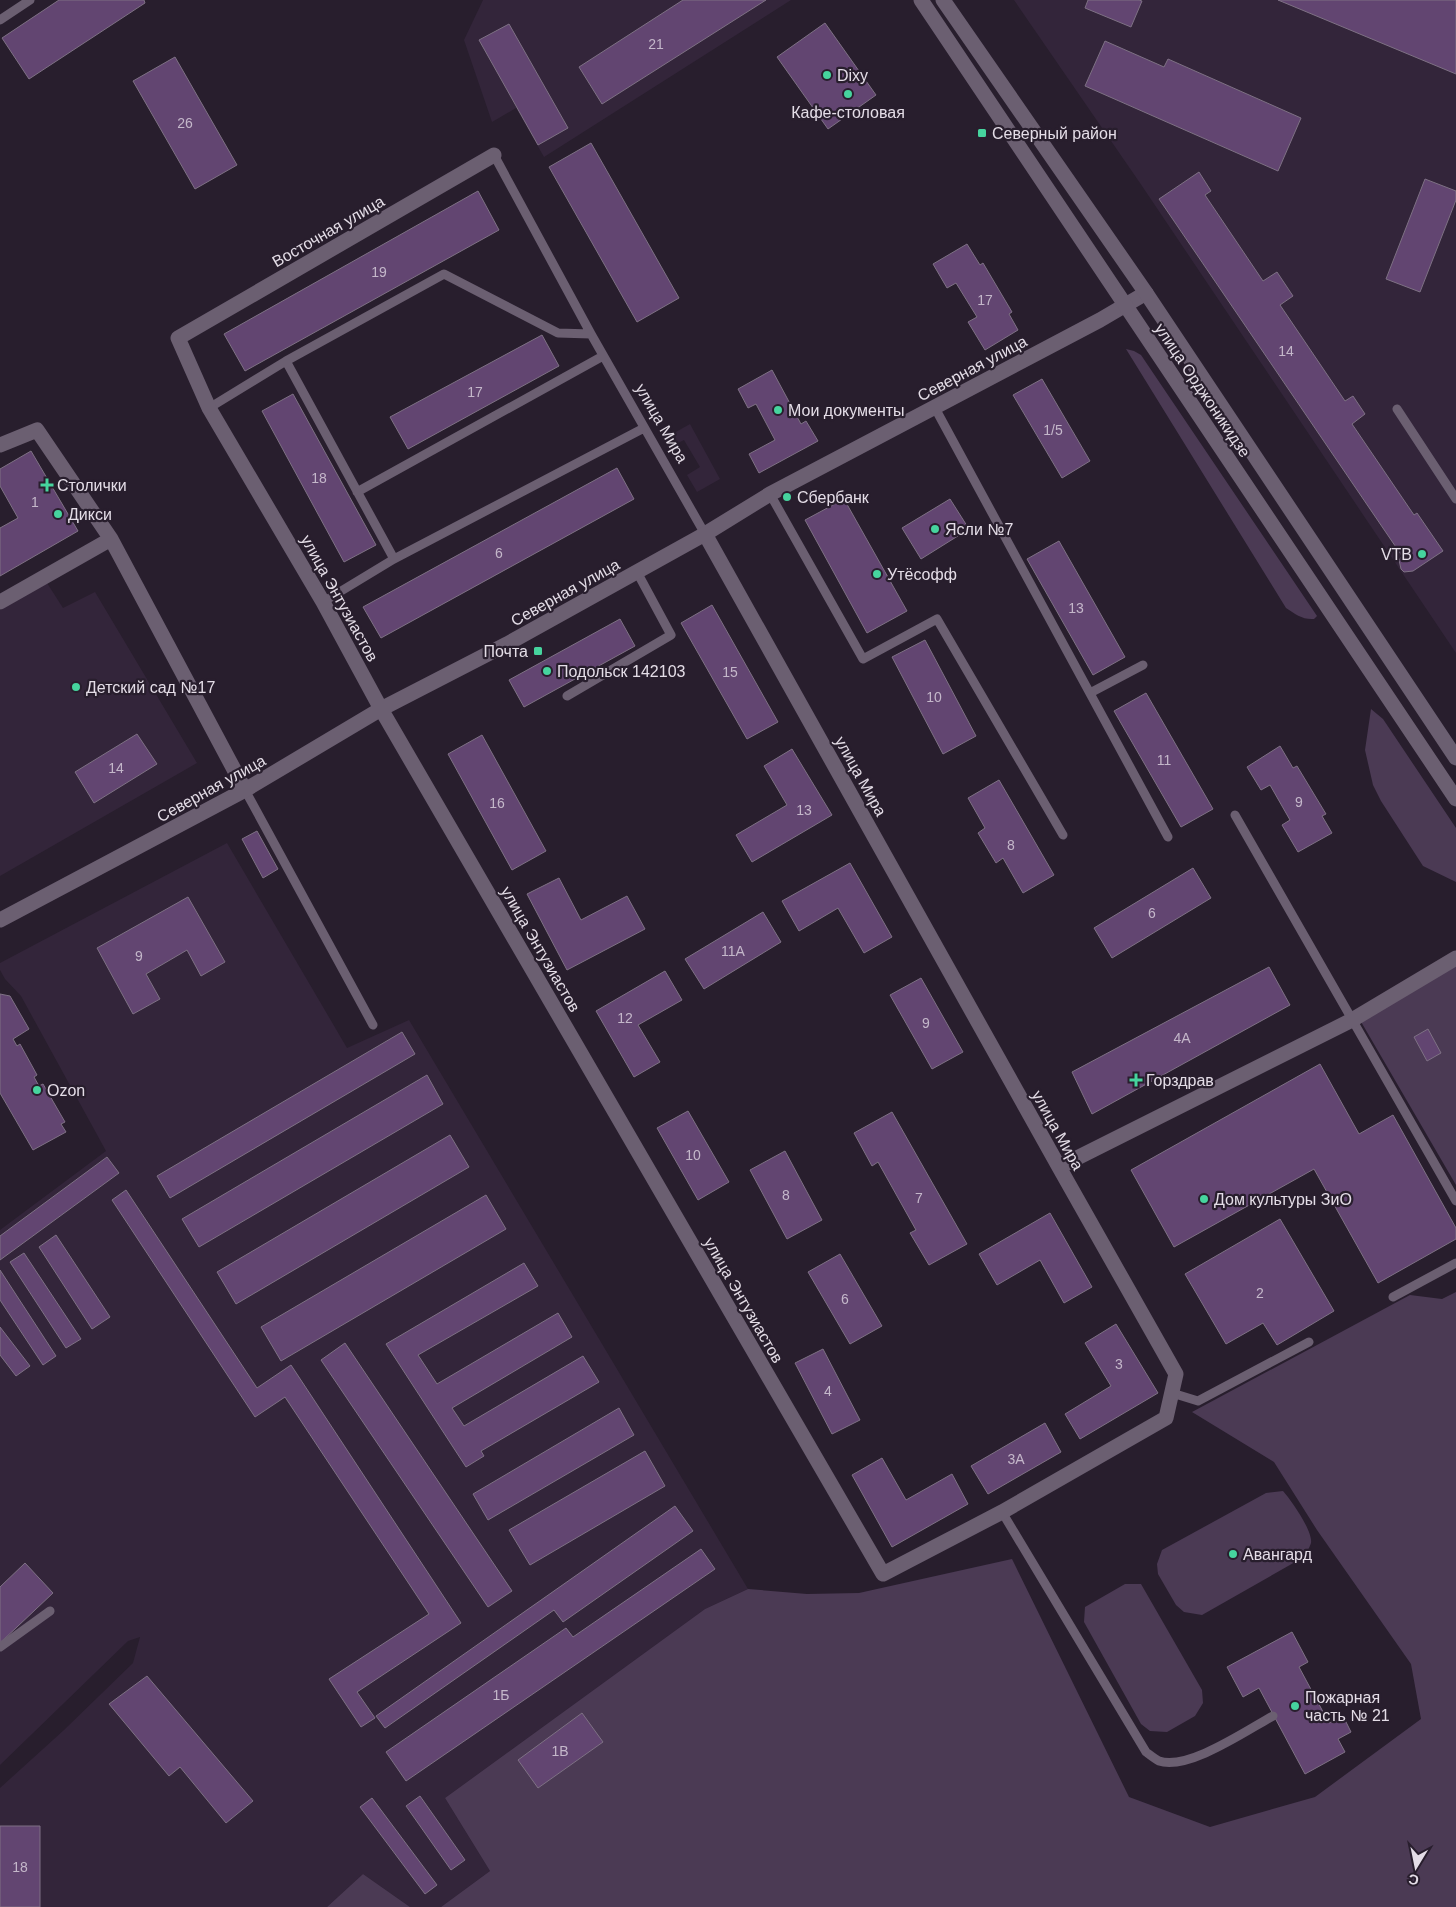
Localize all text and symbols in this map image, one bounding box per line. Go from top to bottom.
house number: 21 [648,36,664,52]
place label: Dixy [837,67,868,84]
marker: Dixy [821,69,833,81]
marker: Кафе-столовая [842,88,854,100]
place label: Кафе-столовая [791,104,905,121]
house number: 26 [177,115,193,131]
place label: Северный район [992,125,1117,142]
marker: Северный район [976,127,988,139]
street label: Восточная улица [269,192,387,270]
house number: 19 [371,264,387,280]
house number: 17 [977,292,993,308]
street label: улица Орджоникидзе [1152,320,1254,460]
street label: Северная улица [915,332,1030,404]
house number: 14 [1278,343,1294,359]
street label: улица Мира [632,381,691,466]
house number: 17 [467,384,483,400]
place label: Мои документы [788,402,905,419]
marker: Мои документы [772,404,784,416]
house number: 1/5 [1043,422,1063,438]
house number: 18 [311,470,327,486]
place label: Столички [57,477,127,494]
marker: Столички [41,479,53,491]
place label: Сбербанк [797,489,870,506]
marker: Сбербанк [781,491,793,503]
house number: 1 [31,494,39,510]
place label: Дикси [68,506,112,523]
marker: Дикси [52,508,64,520]
place label: Ясли №7 [945,521,1013,538]
marker: Ясли №7 [929,523,941,535]
street label: улица Энтузиастов [298,532,381,664]
house number: 6 [495,545,503,561]
place label: VTB [1381,546,1412,563]
marker: VTB [1416,548,1428,560]
street label: Северная улица [508,556,623,629]
place label: Утёсофф [887,566,957,583]
marker: Утёсофф [871,568,883,580]
house number: 13 [1068,600,1084,616]
place label: Почта [484,643,528,660]
marker: Почта [532,645,544,657]
place label: Подольск 142103 [557,663,686,680]
house number: 15 [722,664,738,680]
marker: Подольск 142103 [541,665,553,677]
place label: Детский сад №17 [86,679,215,696]
marker: Детский сад №17 [70,681,82,693]
house number: 10 [926,689,942,705]
street label: улица Мира [832,733,889,819]
street label: Северная улица [154,752,269,825]
house number: 11 [1157,752,1171,768]
house number: 14 [108,760,124,776]
house number: 9 [1295,794,1303,810]
house number: 16 [489,795,505,811]
house number: 13 [796,802,812,818]
house number: 8 [1007,837,1015,853]
street label: улица Энтузиастов [498,884,583,1015]
house number: 6 [1148,905,1156,921]
house number: 11А [721,943,746,959]
house number: 9 [135,948,143,964]
house number: 12 [617,1010,633,1026]
house number: 9 [922,1015,930,1031]
house number: 4А [1173,1030,1191,1046]
place label: Горздрав [1146,1072,1214,1089]
marker: Горздрав [1130,1074,1142,1086]
place label: Ozon [47,1082,85,1099]
marker: Ozon [31,1084,43,1096]
street label: улица Мира [1029,1087,1086,1173]
house number: 10 [685,1147,701,1163]
house number: 8 [782,1187,790,1203]
house number: 7 [915,1190,923,1206]
place label: Дом культуры ЗиО [1214,1191,1352,1208]
marker: Дом культуры ЗиО [1198,1193,1210,1205]
street label: улица Энтузиастов [701,1235,786,1366]
house number: 2 [1256,1285,1264,1301]
house number: 6 [841,1291,849,1307]
house number: 3 [1115,1356,1123,1372]
house number: 4 [824,1383,832,1399]
house number: 3А [1007,1451,1025,1467]
place label: Авангард [1243,1546,1313,1563]
marker: Авангард [1227,1548,1239,1560]
house number: 1Б [493,1687,509,1703]
place label: Пожарная часть № 21 [1305,1689,1390,1724]
marker: Пожарная часть № 21 [1289,1700,1301,1712]
house number: 1В [551,1743,569,1759]
north arrow [1391,1842,1441,1892]
house number: 18 [12,1859,28,1875]
text: С [1407,1871,1420,1889]

